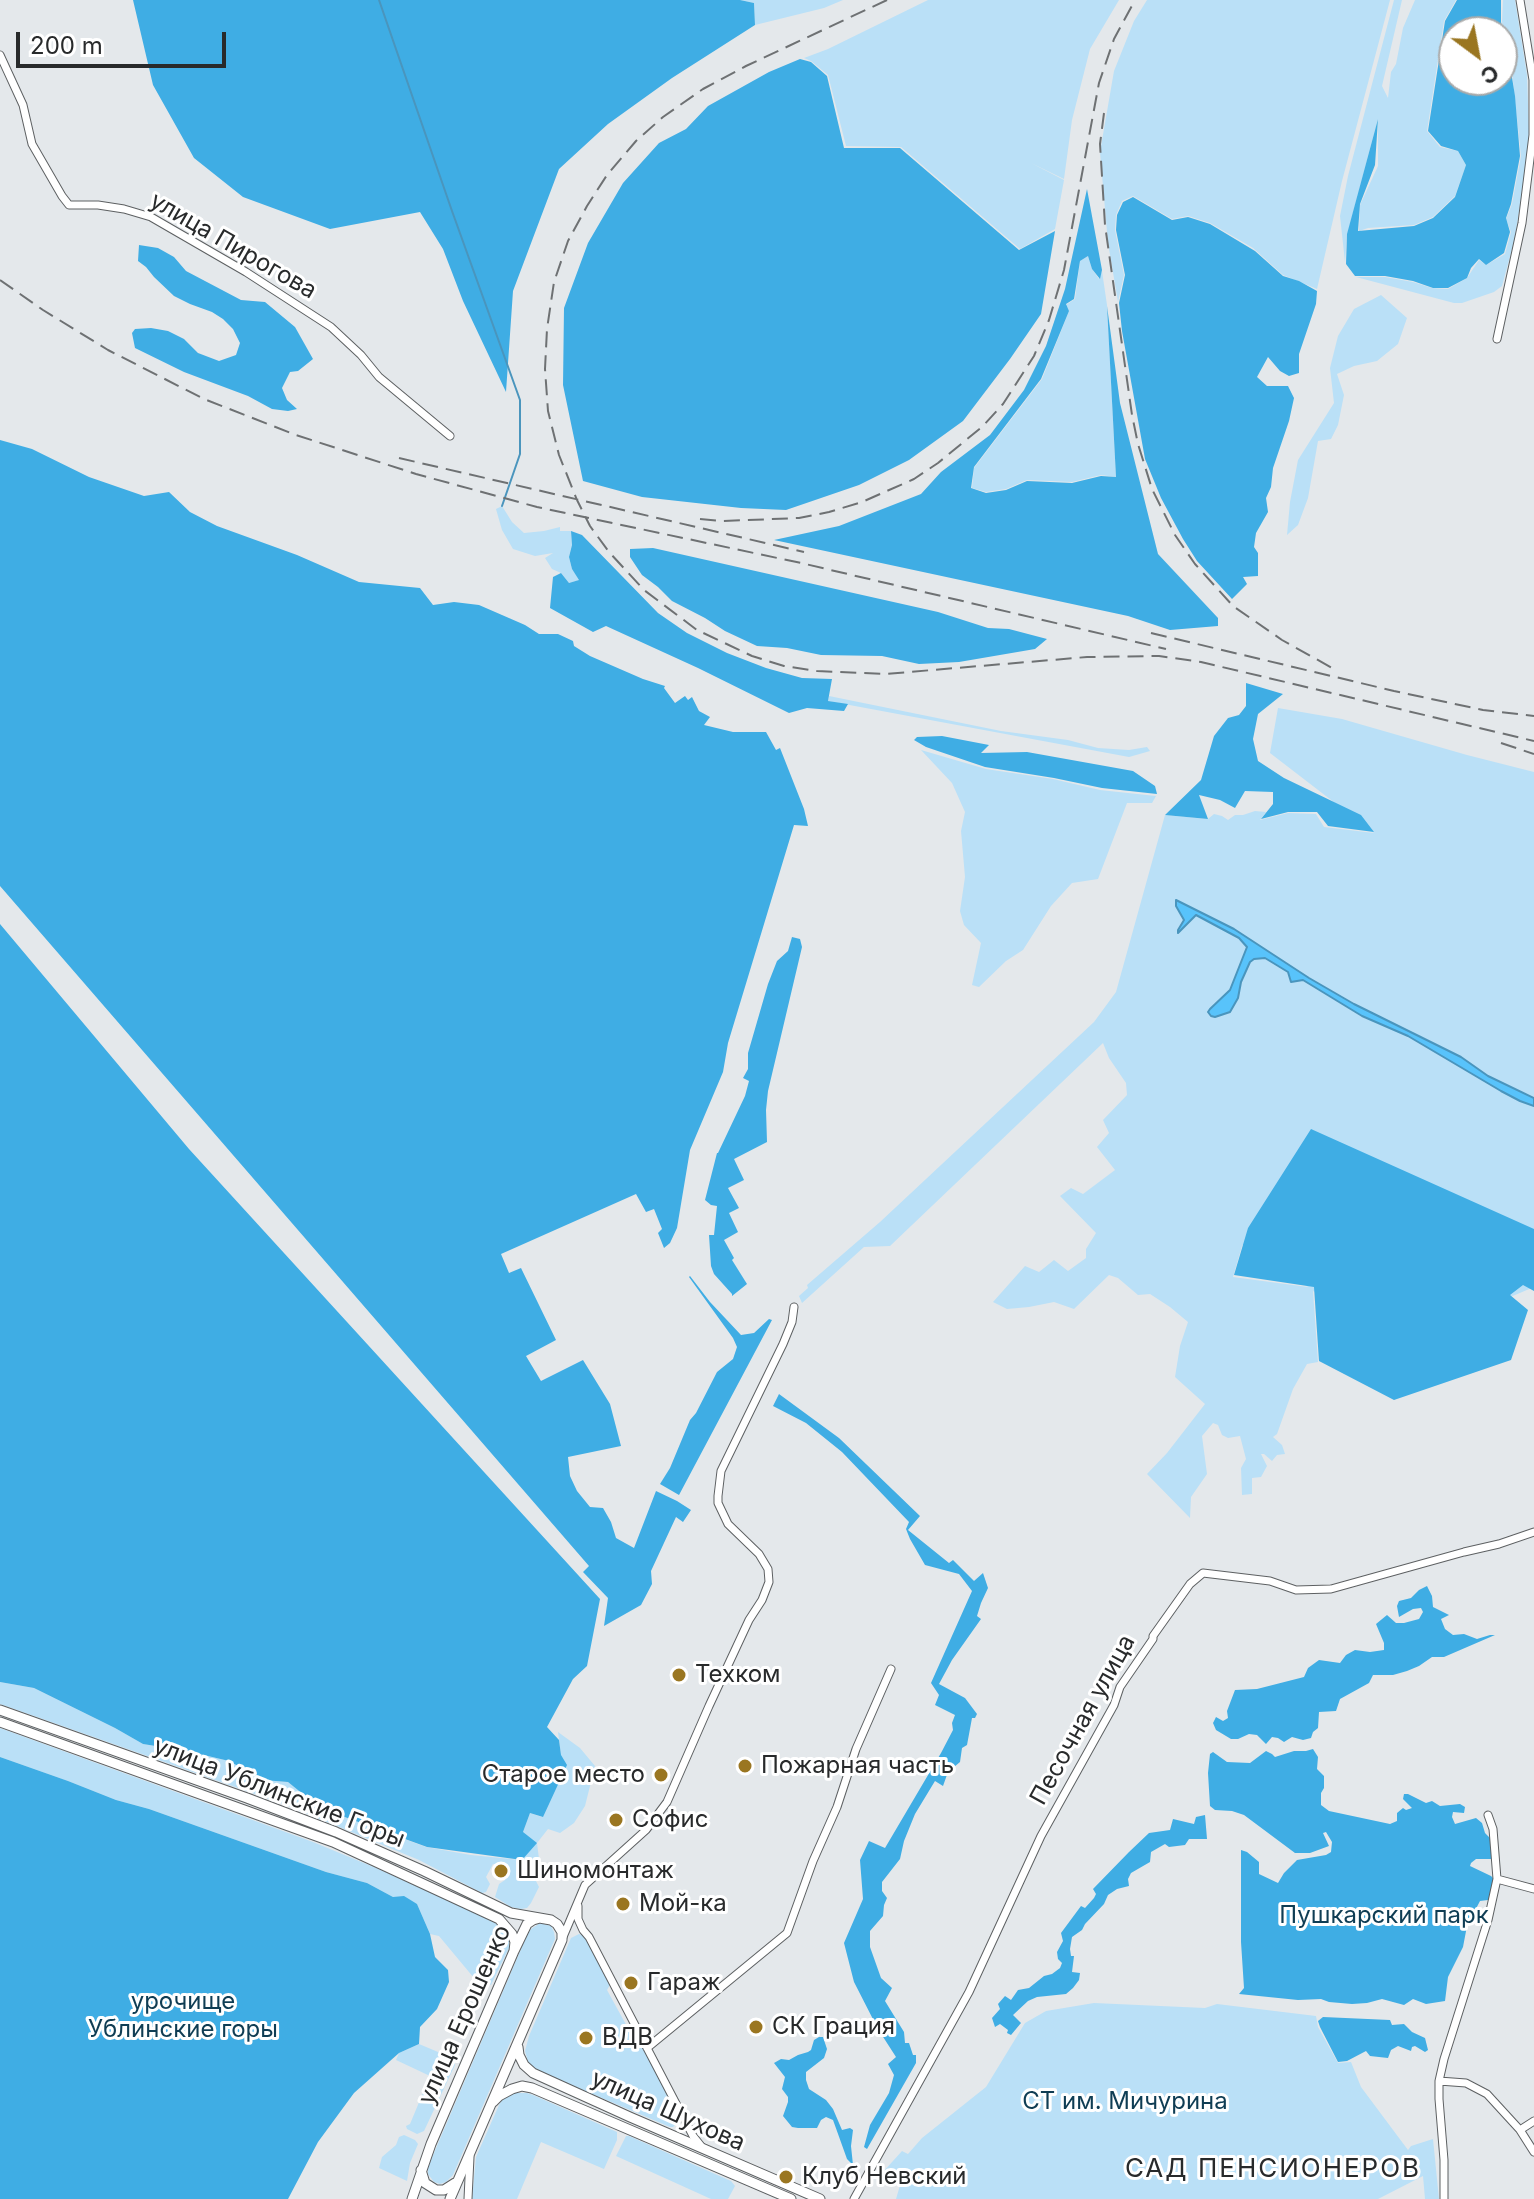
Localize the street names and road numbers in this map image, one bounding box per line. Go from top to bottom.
street label: улица Пирогова [145,187,321,305]
street label: Песочная улица [1024,1630,1142,1810]
street label: улица Ублинские Горы [149,1732,409,1854]
street label: улица Ерошенко [413,1921,517,2109]
street label: улица Шухова [587,2064,749,2158]

